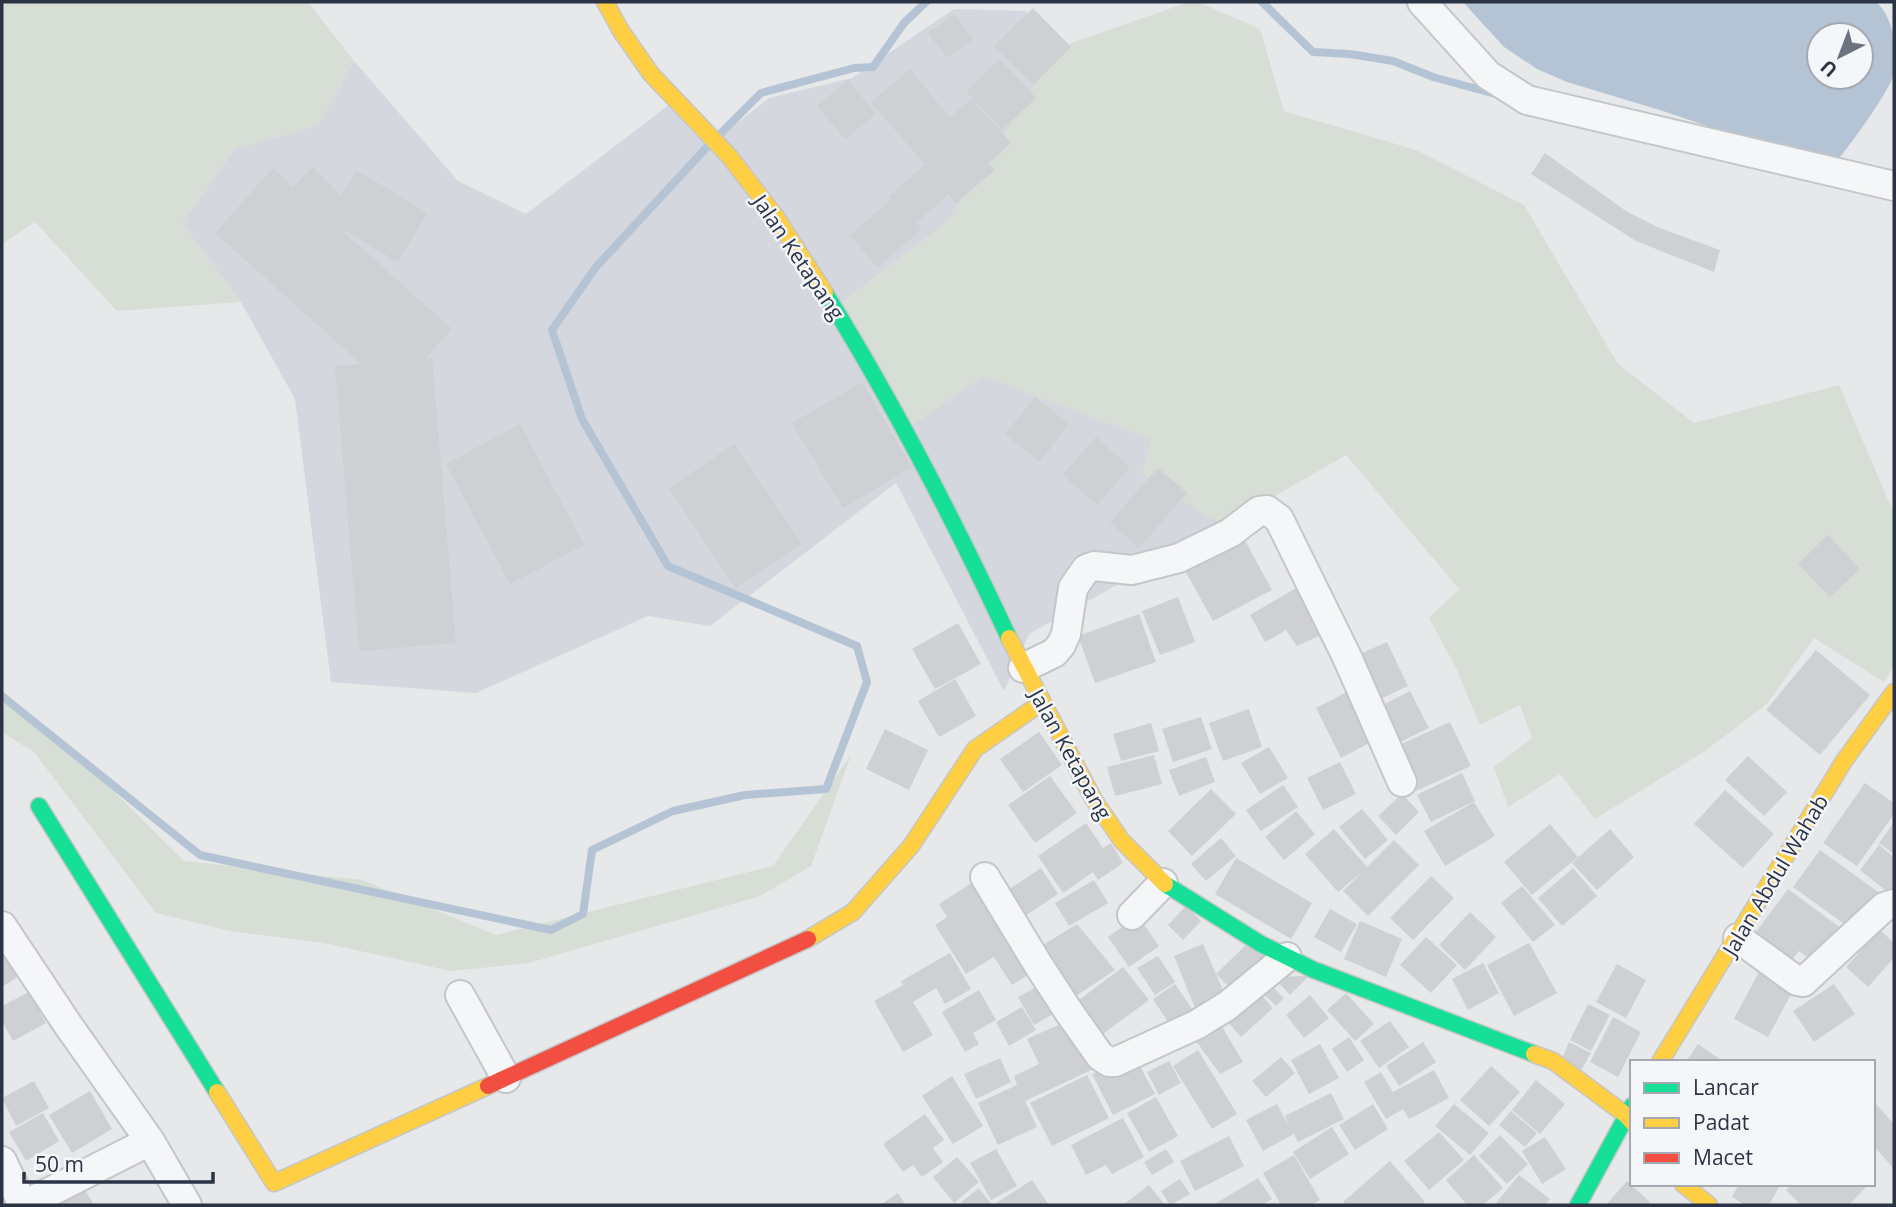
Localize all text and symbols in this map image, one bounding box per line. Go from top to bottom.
north arrow [1805,21,1875,91]
text: U [1815,54,1843,83]
street label: Jalan Ketapang [746,187,851,325]
street label: Jalan Ketapang [1023,682,1118,824]
street label: Jalan Abdul Wahab [1715,789,1834,963]
legend [1630,1060,1875,1186]
text: Lancar [1693,1073,1759,1101]
text: Padat [1693,1108,1749,1136]
scale bar [24,1140,214,1184]
text: Macet [1693,1143,1753,1171]
text: 50 m [35,1150,84,1178]

